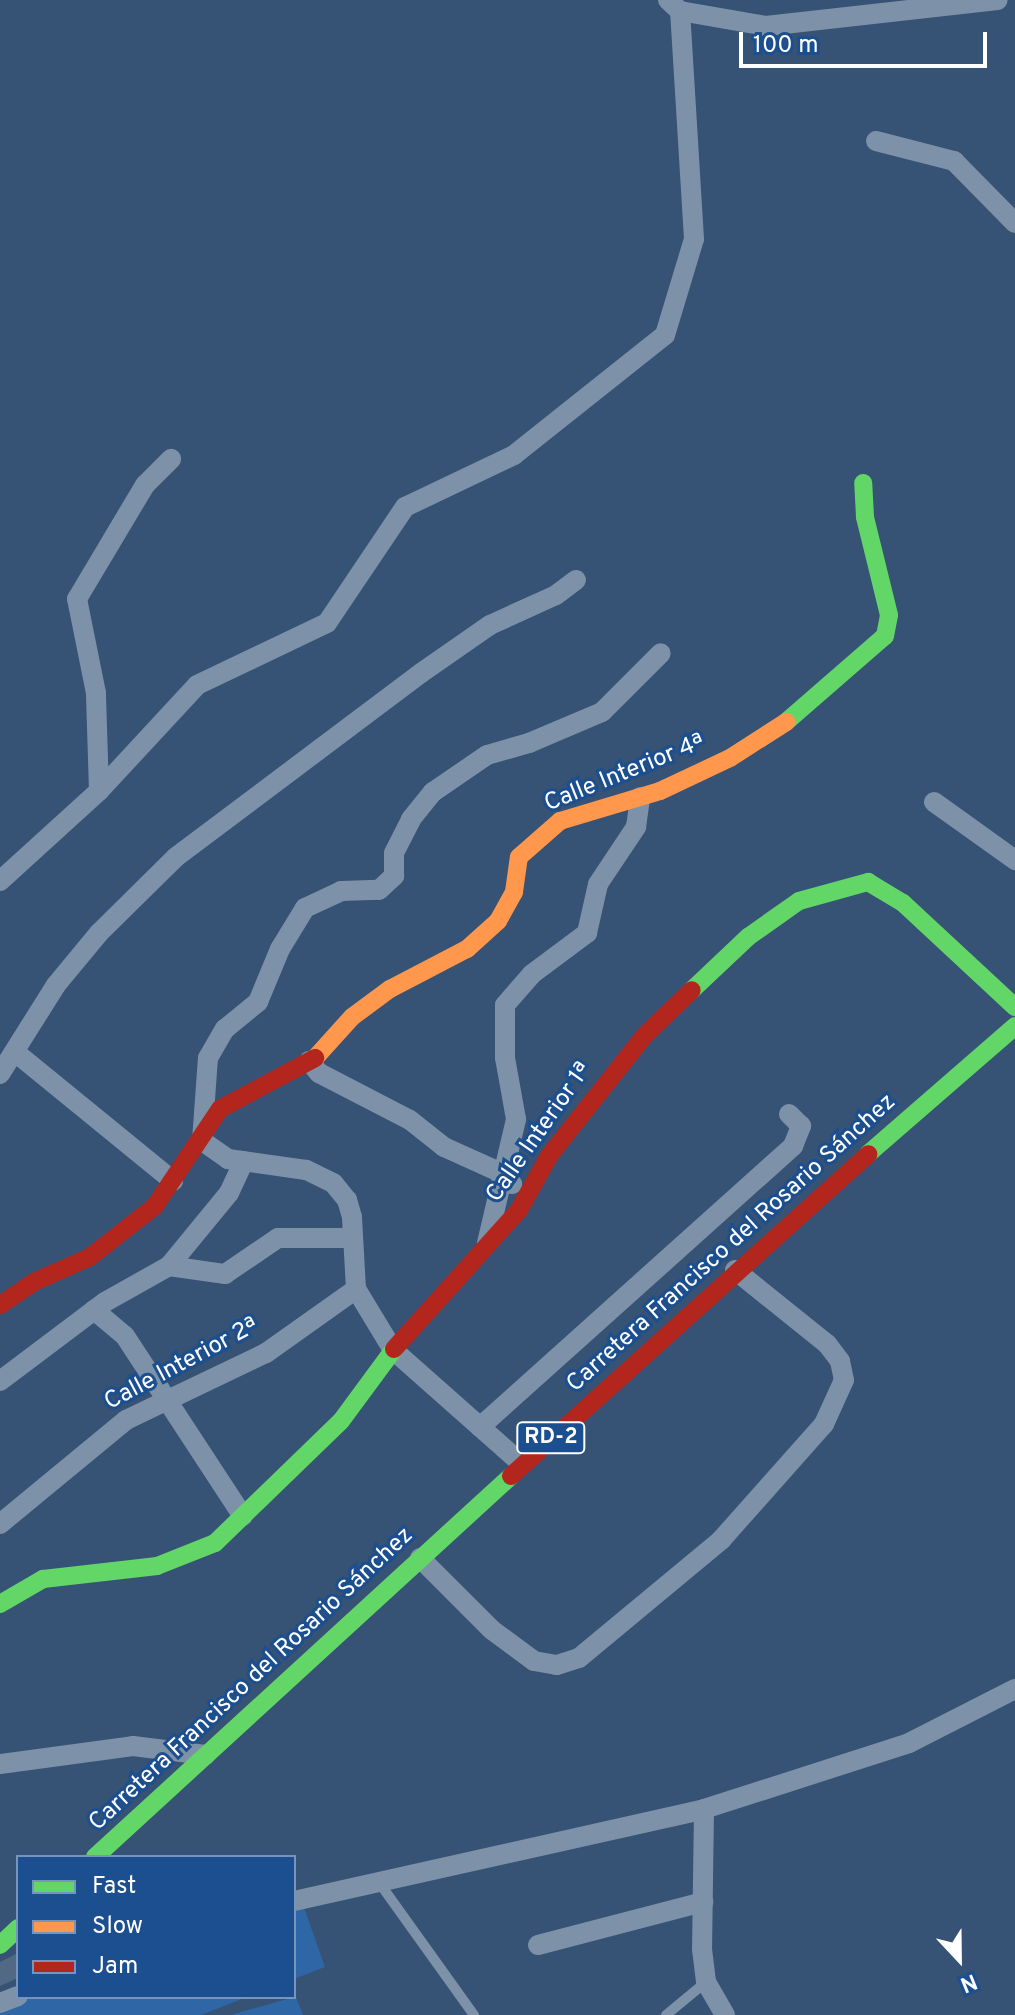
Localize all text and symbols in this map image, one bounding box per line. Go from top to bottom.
scale bar [743,16,991,66]
text: 100 m [753,31,819,61]
street label: Calle Interior 4ª [541,729,709,819]
street label: Calle Interior 1ª [481,1057,599,1209]
street label: Carretera Francisco del Rosario Sánchez [562,1089,902,1399]
street label: Calle Interior 2ª [100,1312,264,1418]
road number: RD-2 [515,1420,587,1456]
street label: Carretera Francisco del Rosario Sánchez [84,1522,420,1838]
legend [16,1855,296,1999]
text: Fast [92,1872,136,1902]
text: Slow [92,1912,143,1942]
north arrow [919,1919,999,1999]
text: Jam [92,1952,138,1982]
text: N [956,1966,981,1997]

